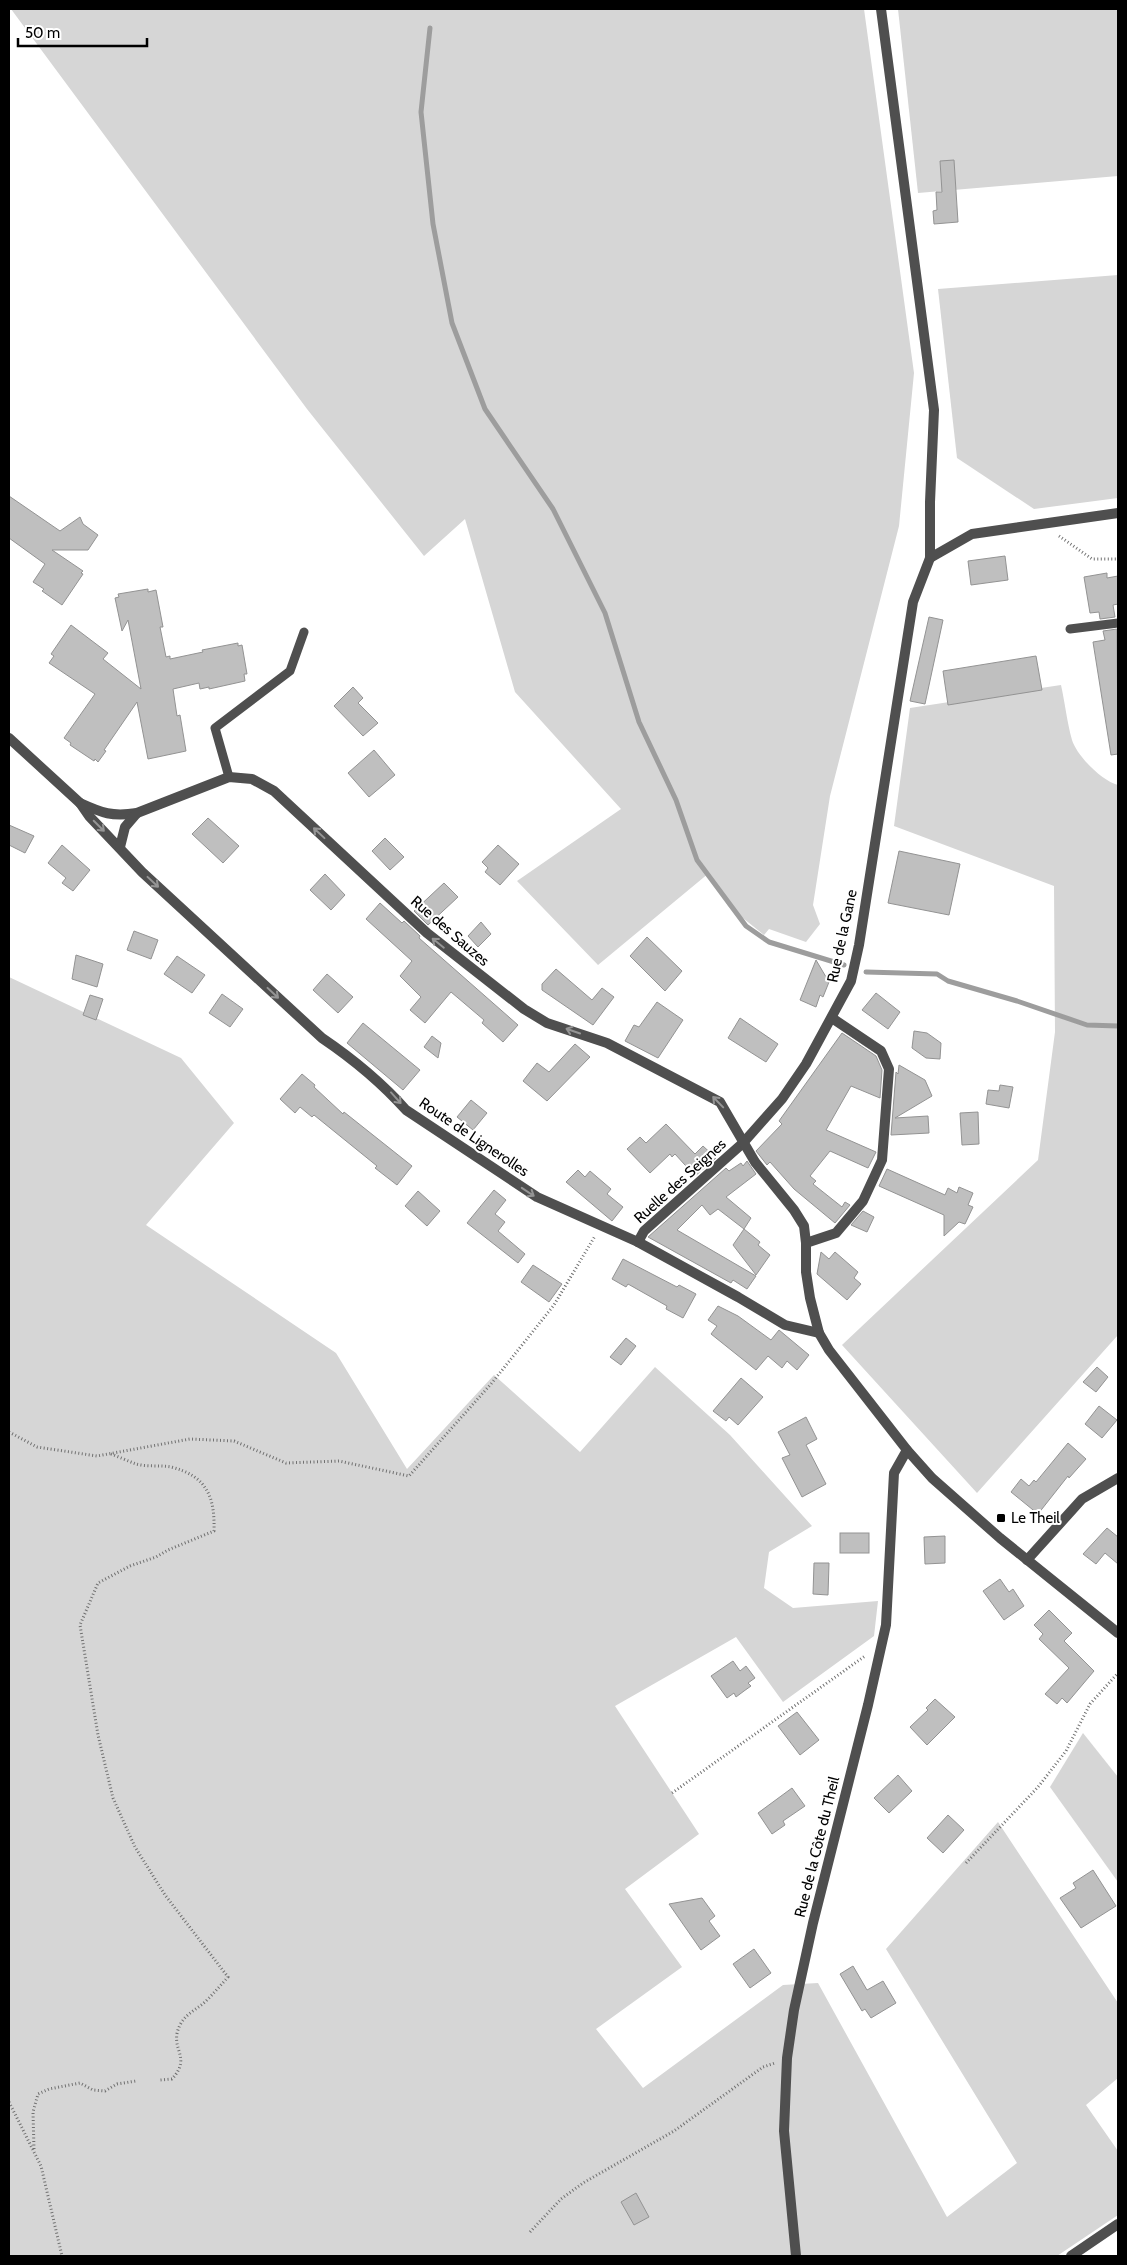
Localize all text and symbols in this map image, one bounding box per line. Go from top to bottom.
scale bar [18,15,146,47]
text: 50 m [25,24,60,42]
one-way arrow [93,820,105,832]
one-way arrow [312,827,325,838]
one-way arrow [147,877,160,888]
street label: Rue de la Gane [823,888,861,984]
street label: Rue des Sauzes [407,892,493,970]
one-way arrow [432,937,445,948]
one-way arrow [266,987,279,999]
one-way arrow [566,1026,581,1035]
one-way arrow [390,1092,402,1105]
street label: Route de Lignerolles [416,1094,532,1180]
one-way arrow [712,1096,724,1109]
street label: Ruelle des Seignes [630,1135,730,1227]
one-way arrow [521,1187,535,1197]
place label: Le Theil [1011,1509,1060,1527]
marker: Le Theil [995,1512,1007,1524]
street label: Rue de la Côte du Theil [791,1774,843,1919]

